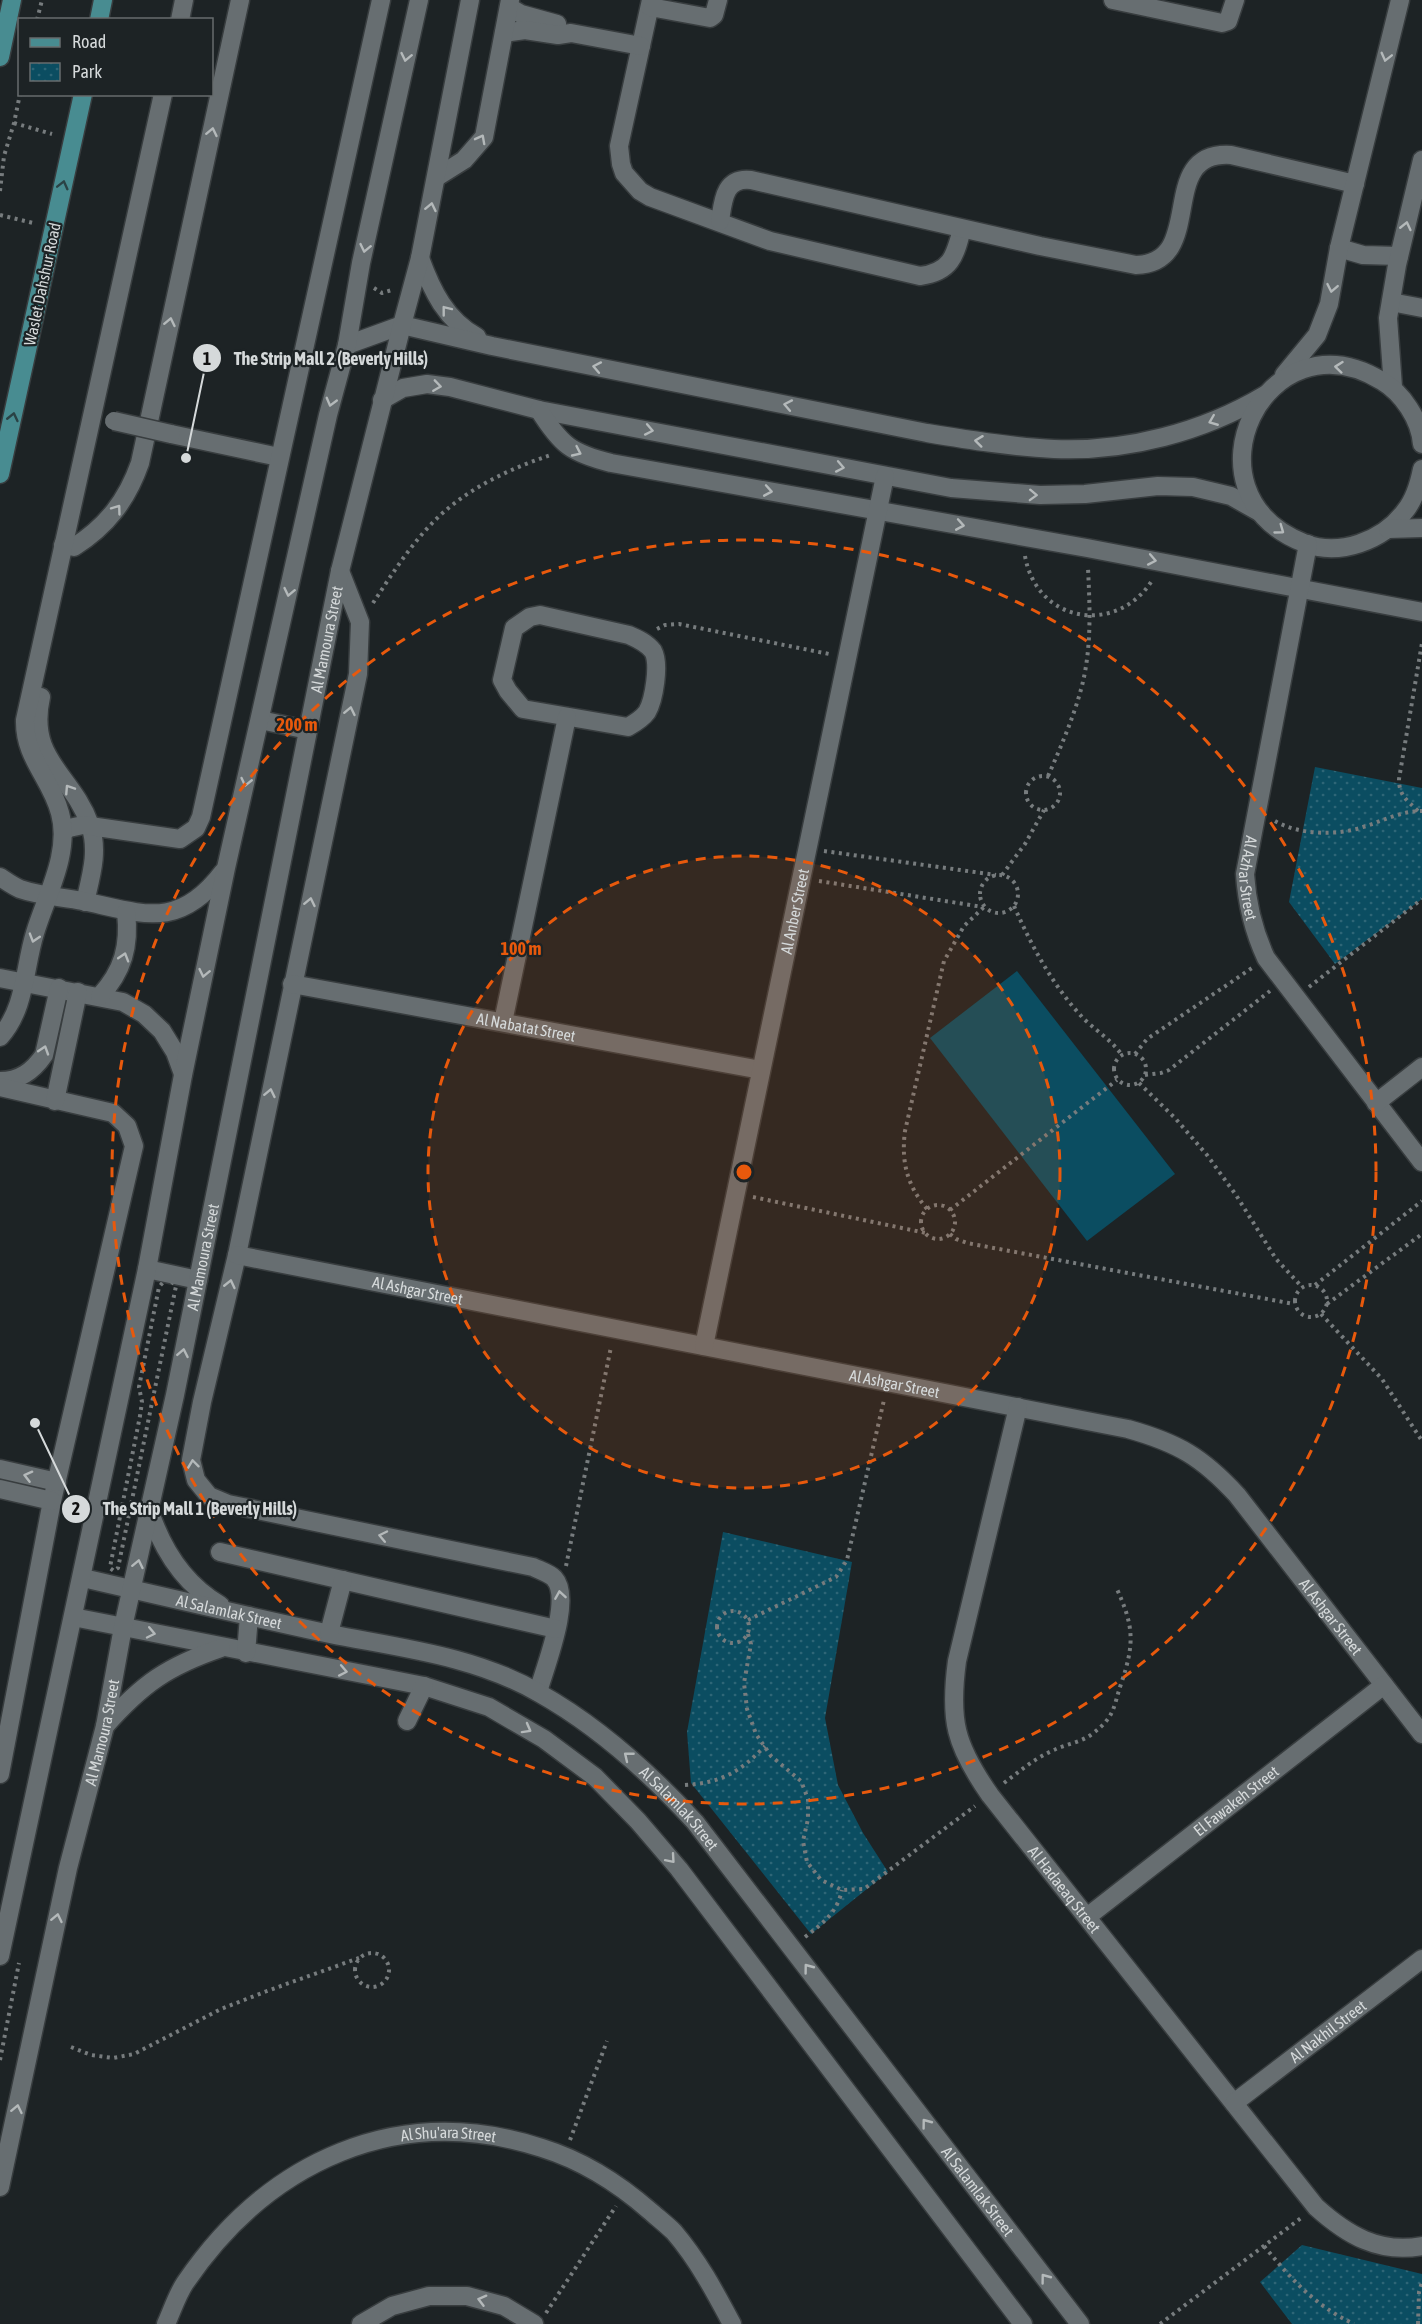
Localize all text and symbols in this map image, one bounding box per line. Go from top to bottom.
legend [18,18,213,96]
text: Road [72,31,106,52]
one-way arrow [401,52,414,62]
one-way arrow [1381,52,1394,62]
text: Park [72,61,102,82]
one-way arrow [204,127,217,137]
one-way arrow [474,135,485,145]
one-way arrow [55,180,68,190]
one-way arrow [424,202,437,212]
street label: Waslet Dahshur Road [20,221,64,347]
one-way arrow [1399,221,1412,231]
one-way arrow [359,242,372,252]
one-way arrow [1326,282,1339,292]
one-way arrow [443,306,454,317]
one-way arrow [163,318,176,328]
callout: The Strip Mall 2 (Beverly Hills) [192,340,440,376]
text: 1 [203,348,211,369]
text: The Strip Mall 2 (Beverly Hills) [234,348,428,369]
one-way arrow [592,361,602,374]
one-way arrow [1334,361,1344,374]
one-way arrow [433,379,442,391]
one-way arrow [326,396,339,406]
one-way arrow [783,399,793,412]
one-way arrow [6,412,19,422]
one-way arrow [1208,414,1219,426]
one-way arrow [644,424,653,436]
one-way arrow [975,435,984,448]
one-way arrow [571,445,582,457]
one-way arrow [835,460,845,473]
one-way arrow [763,484,773,497]
one-way arrow [1028,488,1037,501]
one-way arrow [110,504,121,515]
one-way arrow [955,518,965,531]
one-way arrow [1273,523,1284,534]
one-way arrow [1146,553,1156,566]
street label: Al Mamoura Street [307,584,346,694]
one-way arrow [283,587,296,597]
one-way arrow [343,706,356,716]
text: 200 m [277,714,317,735]
one-way arrow [240,777,253,787]
one-way arrow [65,784,76,795]
street label: Al Azhar Street [1236,834,1261,923]
street label: Al Anber Street [777,867,812,956]
one-way arrow [303,897,316,907]
one-way arrow [29,932,41,942]
text: 100 m [501,938,541,959]
one-way arrow [117,952,129,963]
one-way arrow [198,967,211,977]
street label: Al Nabatat Street [475,1009,577,1045]
one-way arrow [36,1045,49,1056]
one-way arrow [263,1088,276,1098]
centre of rings [734,1162,754,1182]
street label: Al Mamoura Street [183,1202,222,1312]
street label: Al Ashgar Street [371,1273,465,1308]
one-way arrow [222,1279,235,1289]
one-way arrow [176,1349,189,1359]
street label: Al Ashgar Street [848,1366,942,1401]
one-way arrow [187,1460,200,1469]
one-way arrow [24,1470,34,1483]
callout: The Strip Mall 1 (Beverly Hills) [61,1491,309,1527]
text: 2 [72,1498,80,1519]
text: The Strip Mall 1 (Beverly Hills) [103,1498,297,1519]
one-way arrow [379,1530,389,1543]
one-way arrow [130,1560,143,1570]
street label: Al Ashgar Street [1296,1575,1366,1659]
one-way arrow [554,1590,566,1600]
street label: Al Salamlak Street [175,1591,284,1632]
one-way arrow [146,1626,156,1639]
one-way arrow [337,1664,347,1677]
street label: Al Mamoura Street [81,1677,122,1787]
one-way arrow [521,1722,531,1733]
one-way arrow [624,1752,635,1763]
street label: Al Salamlak Street [636,1762,723,1854]
street label: El Fawakeh Street [1190,1762,1282,1839]
street label: Al Hadaeaq Street [1025,1842,1105,1937]
one-way arrow [663,1852,674,1863]
one-way arrow [50,1913,63,1923]
one-way arrow [804,1963,815,1974]
street label: Al Nakhil Street [1286,1996,1370,2066]
one-way arrow [9,2104,22,2114]
one-way arrow [923,2118,934,2129]
street label: Al Shu'ara Street [399,2123,498,2145]
street label: Al Salamlak Street [938,2143,1018,2240]
one-way arrow [1041,2273,1052,2284]
one-way arrow [477,2295,488,2307]

